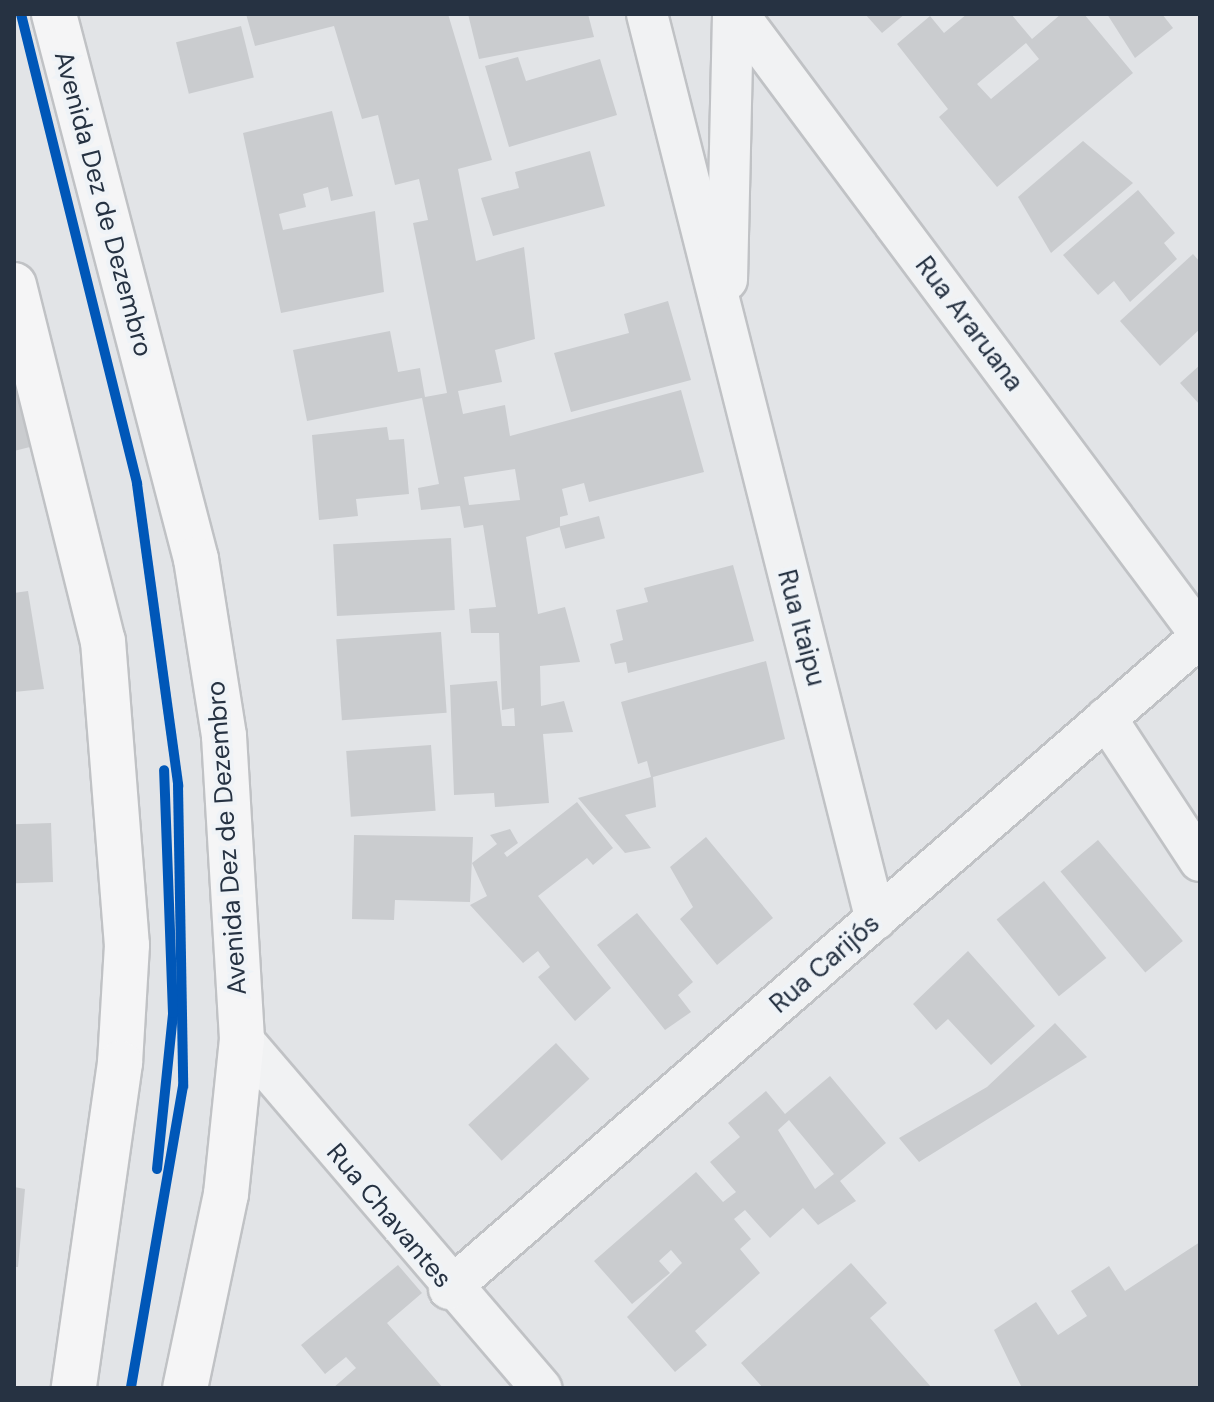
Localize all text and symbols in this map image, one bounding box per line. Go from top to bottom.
street label: Avenida Dez de Dezembro [47,48,159,360]
street label: Rua Araruana [908,251,1030,397]
street label: Rua Itaipu [771,566,831,690]
street label: Avenida Dez de Dezembro [200,680,254,996]
street label: Rua Carijós [764,908,886,1020]
street label: Rua Chavantes [320,1138,458,1294]

